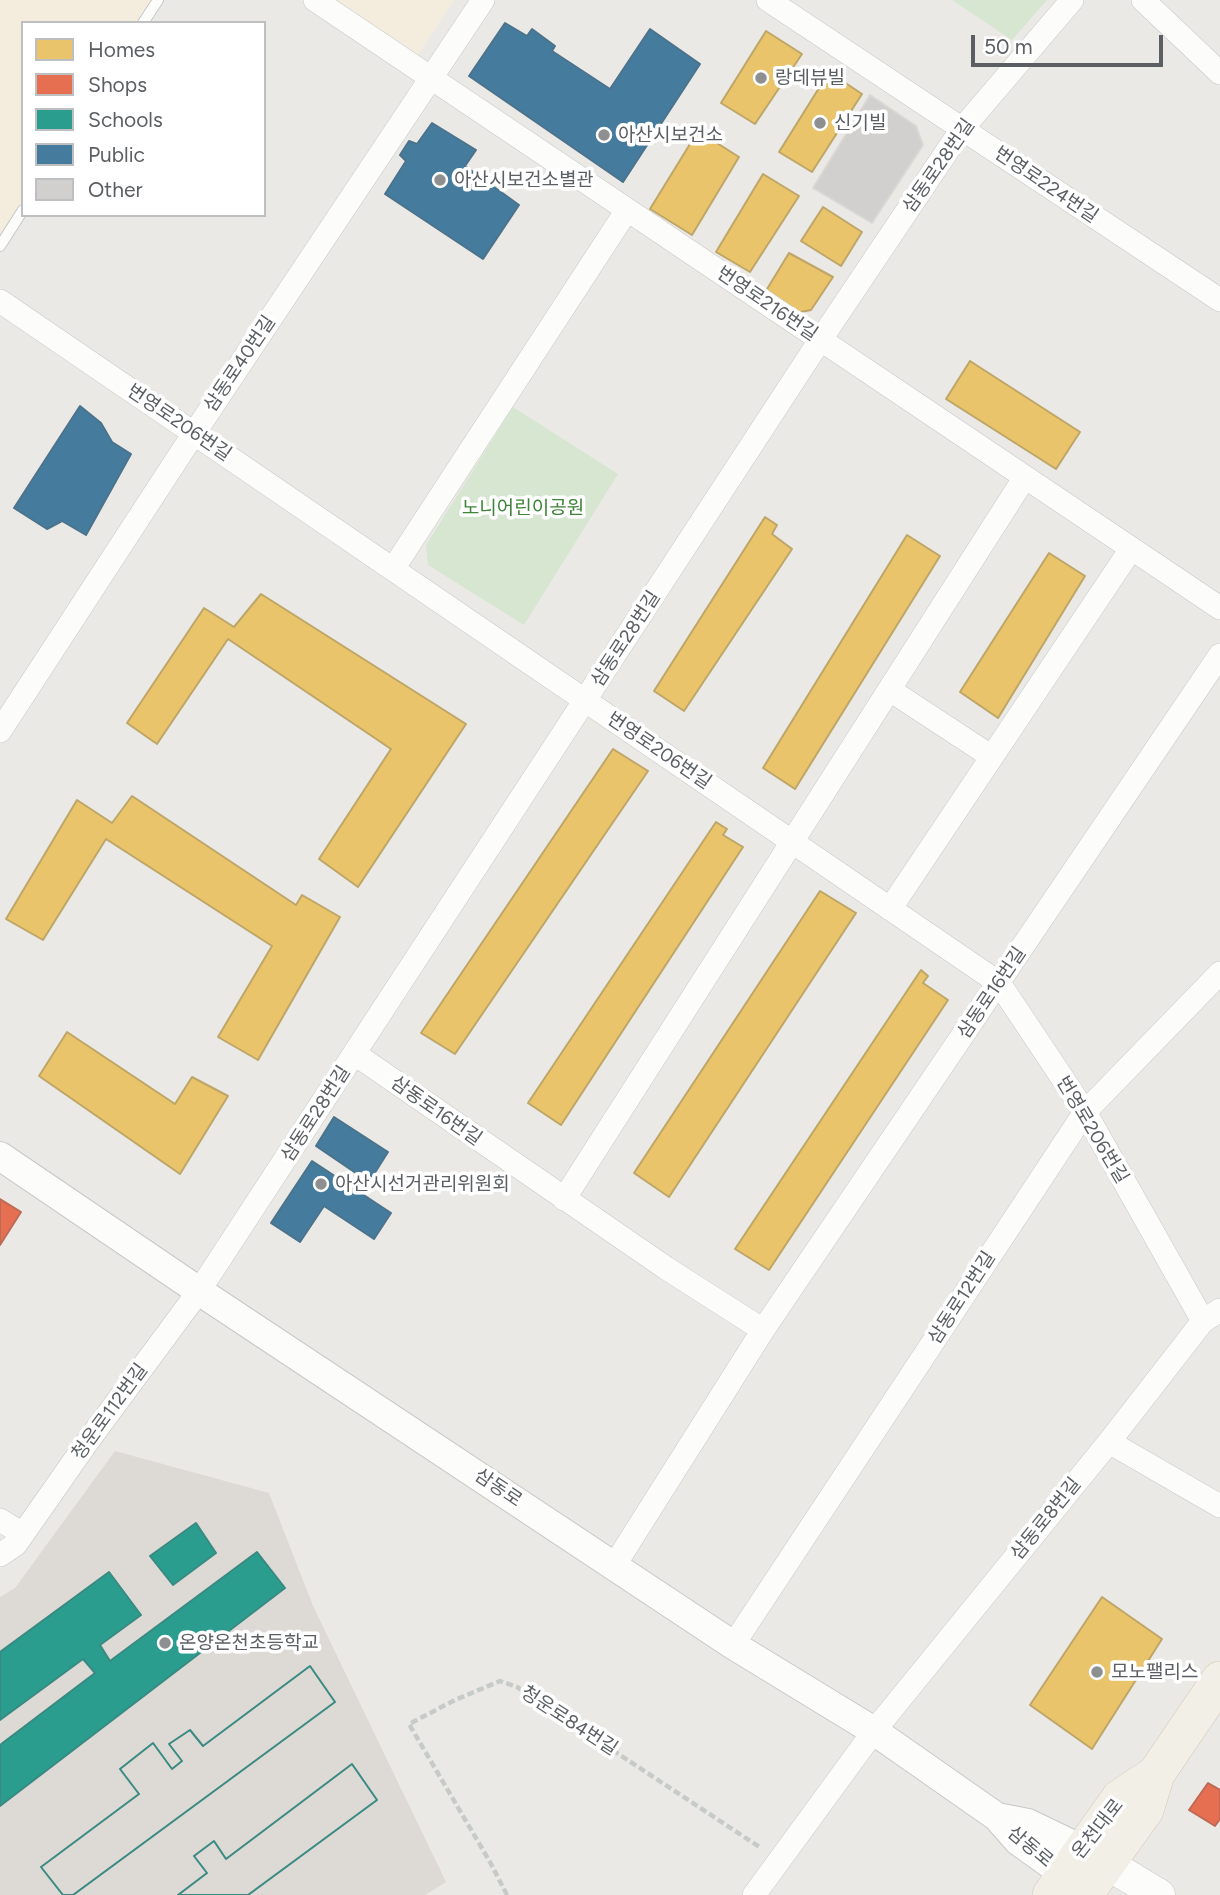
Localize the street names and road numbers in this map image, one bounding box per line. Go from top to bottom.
street label: 삼동로28번길 [898,115,980,217]
street label: 번영로224번길 [990,142,1102,228]
street label: 번영로216번길 [712,262,822,346]
street label: 삼동로40번길 [199,311,281,417]
street label: 번영로206번길 [122,380,236,466]
street label: 삼동로28번길 [587,587,665,691]
street label: 번영로206번길 [602,708,716,794]
street label: 삼동로16번길 [953,943,1031,1043]
street label: 삼동로28번길 [277,1062,355,1166]
street label: 삼동로16번길 [386,1071,486,1151]
street label: 번영로206번길 [1051,1072,1133,1188]
street label: 삼동로12번길 [924,1247,1000,1349]
street label: 청운로112번길 [67,1359,153,1465]
street label: 삼동로 [470,1464,526,1512]
street label: 삼동로8번길 [1006,1473,1086,1565]
street label: 청운로84번길 [516,1681,622,1761]
street label: 온천대로 [1067,1794,1129,1864]
street label: 삼동로 [1003,1821,1057,1873]

